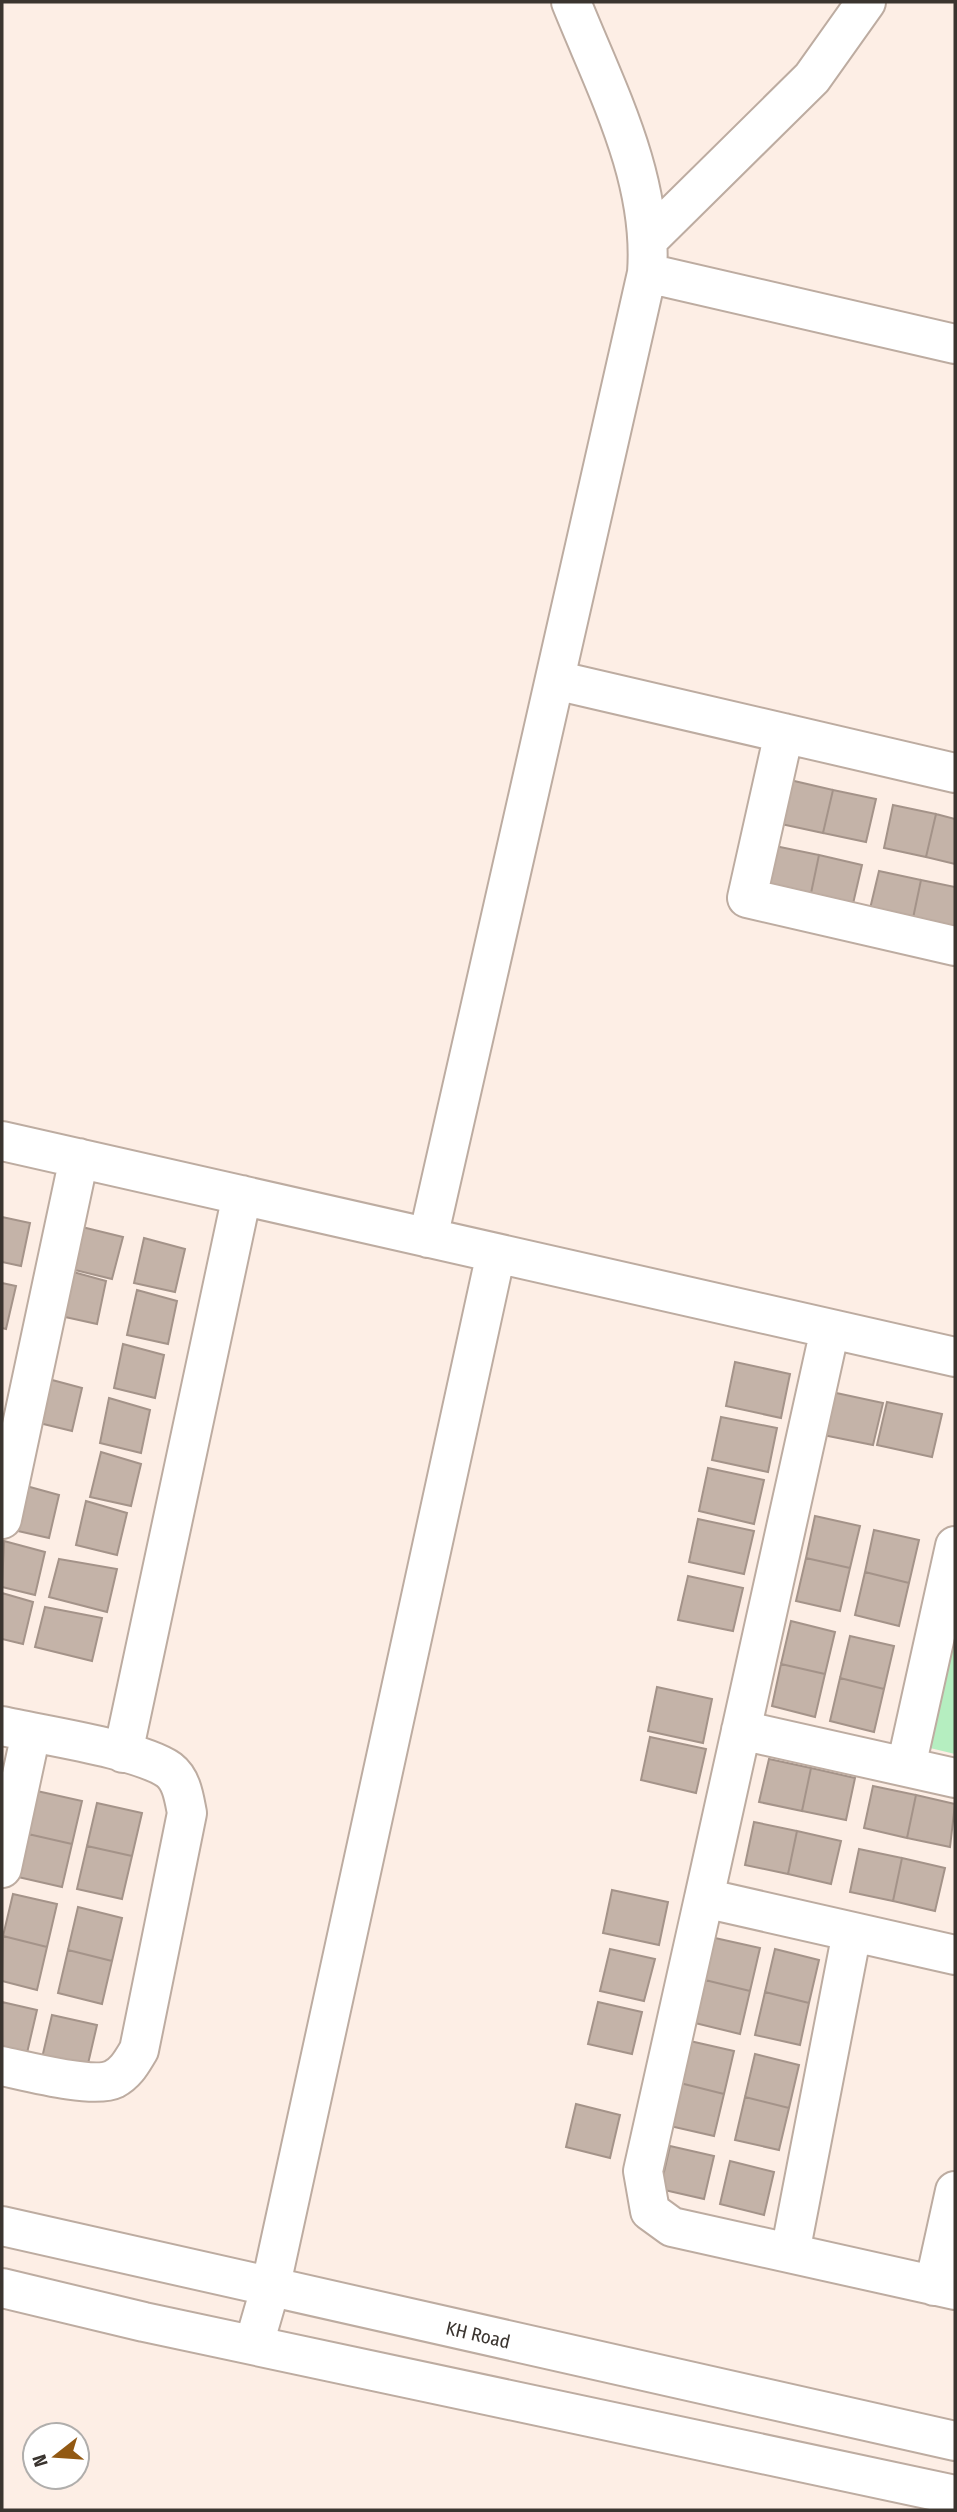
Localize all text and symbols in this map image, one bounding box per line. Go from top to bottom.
street label: KH Road [444,2316,512,2354]
north arrow [21,2421,91,2491]
text: N [28,2452,53,2470]

